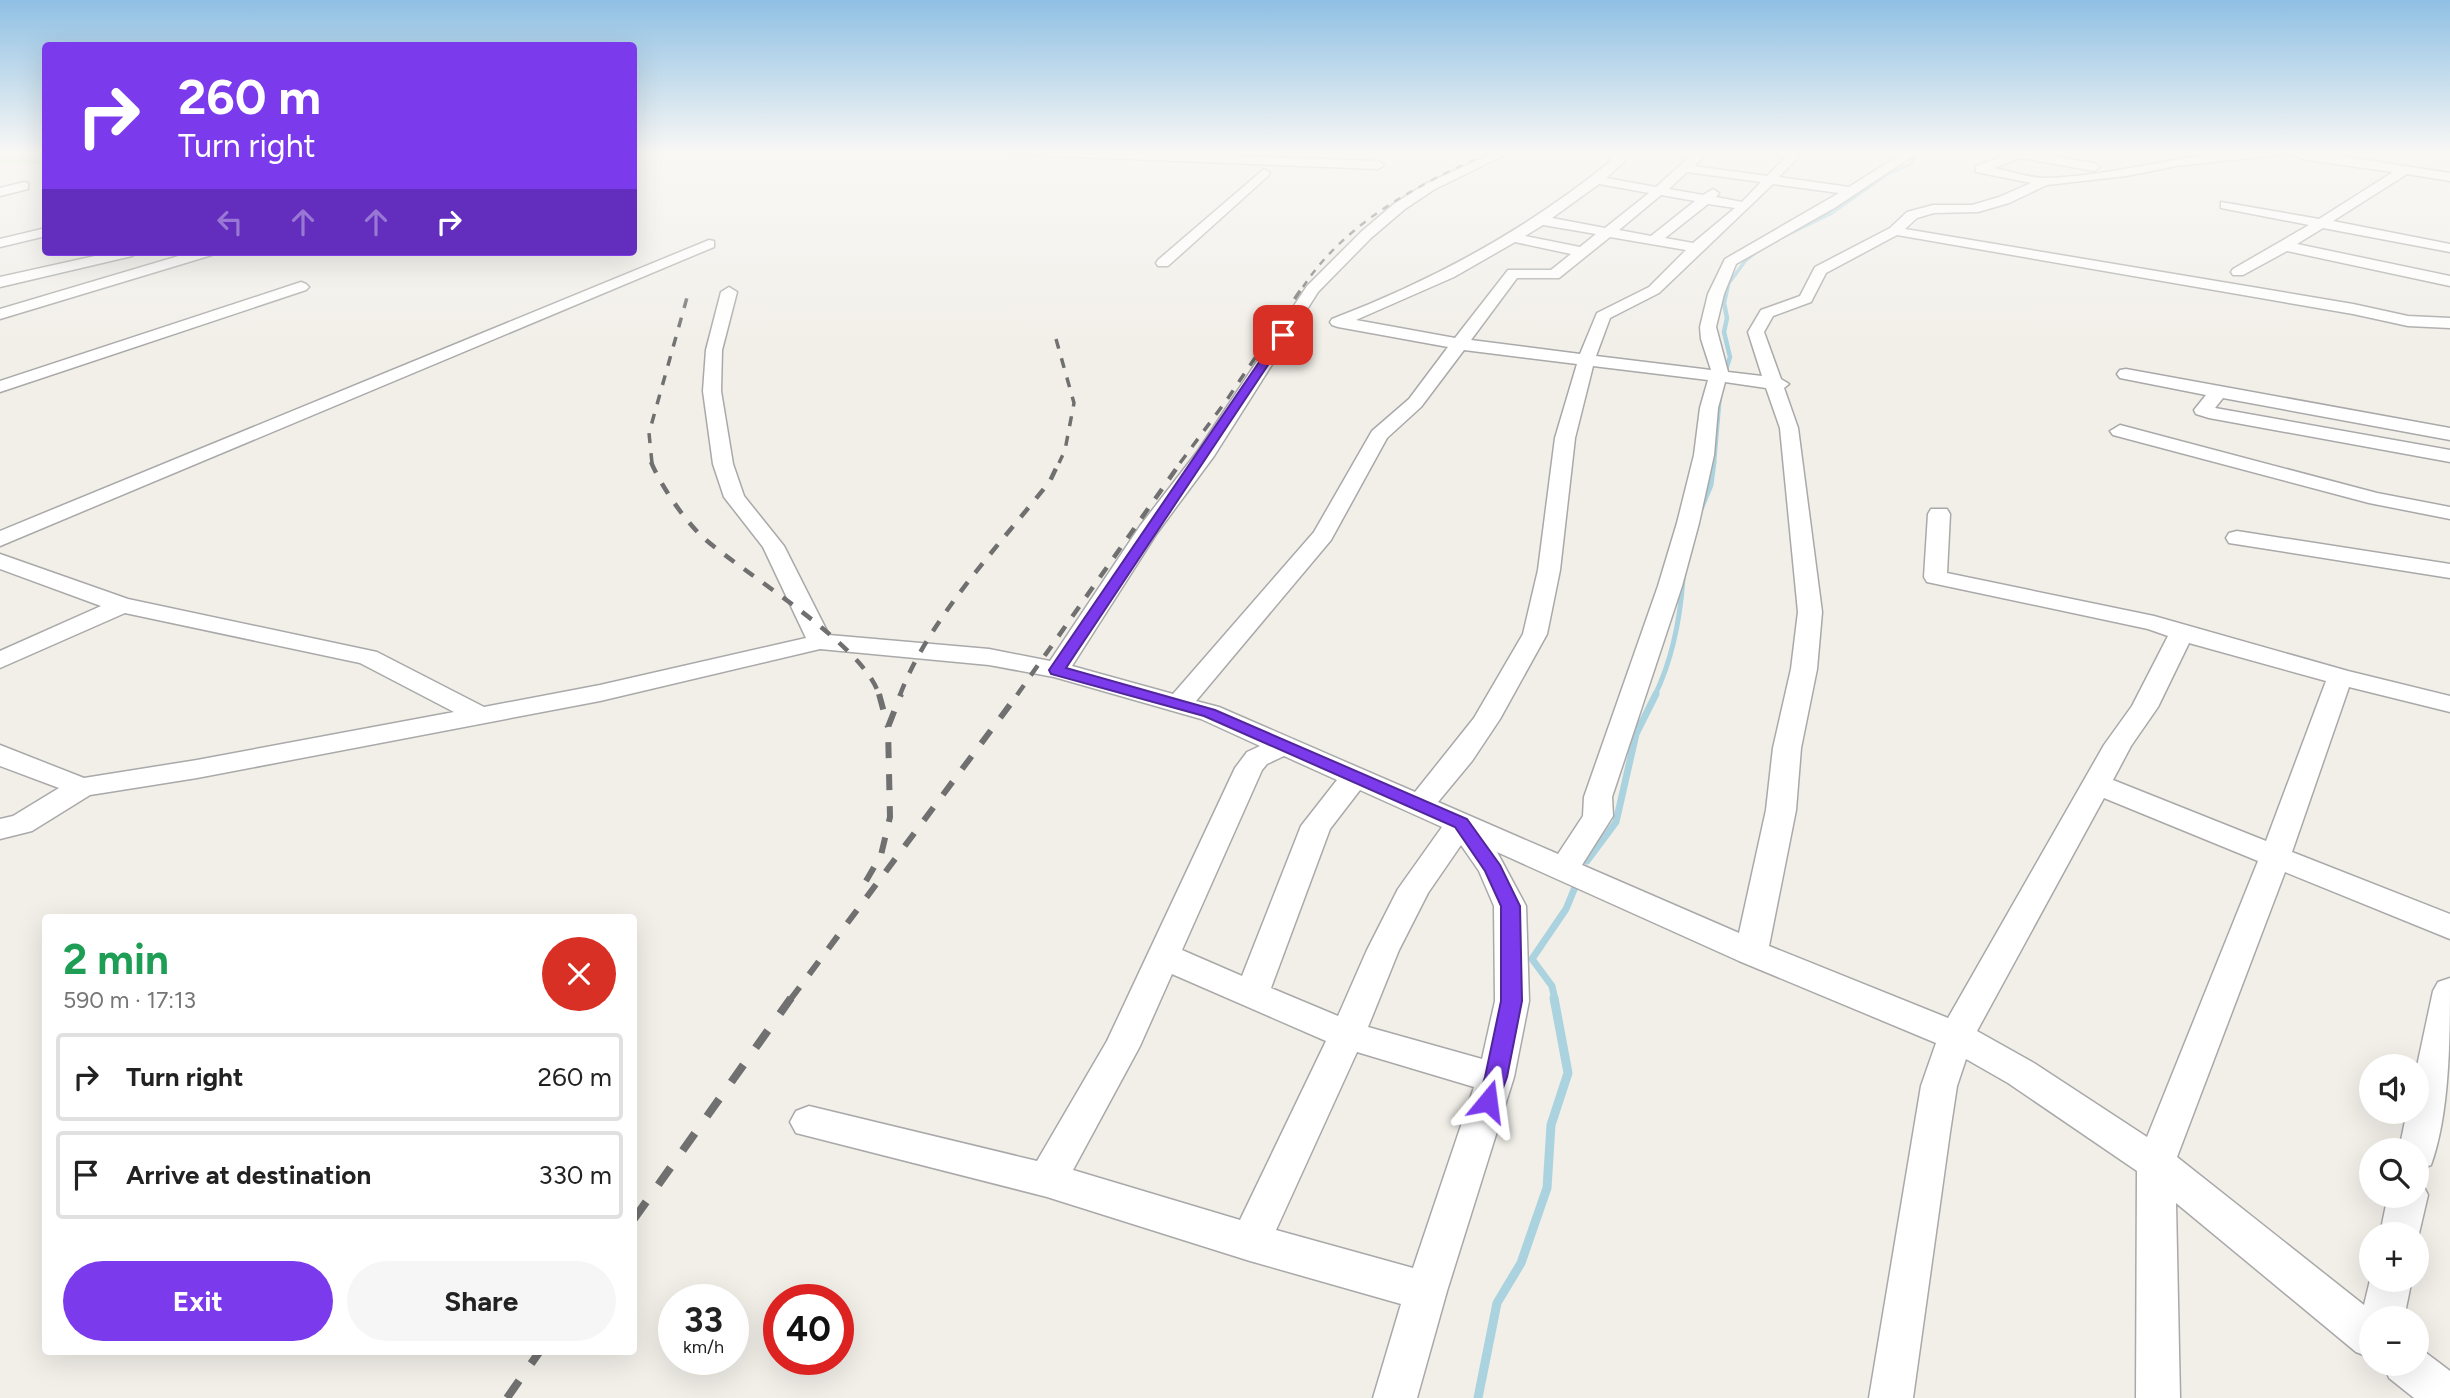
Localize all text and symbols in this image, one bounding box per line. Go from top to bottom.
text: 260 m [178,67,321,126]
icon: right [63,70,154,161]
text: Turn right [178,127,316,165]
icon: left [211,203,249,241]
icon: ahead [284,203,322,241]
icon: ahead [357,203,395,241]
icon: right [430,203,468,241]
pin [1253,305,1313,365]
icon: arrive [1264,316,1302,354]
text: 2 min [63,934,169,985]
button: close [542,937,616,1011]
text: 590 m · 17:13 [63,986,196,1014]
map controls [2359,1054,2429,1376]
button: sound [2359,1054,2429,1124]
icon: right [67,1058,105,1096]
text: Turn right [126,1061,243,1093]
text: 260 m [538,1061,612,1093]
position arrow [1451,1064,1525,1138]
button: search [2359,1138,2429,1208]
icon: arrive [67,1156,105,1194]
text: Arrive at destination [126,1159,371,1191]
text: 330 m [538,1159,612,1191]
button: + [2359,1222,2429,1292]
button: Exit [63,1261,333,1341]
button: Share [347,1261,616,1341]
speed limit sign: 40 [763,1284,854,1375]
text: 33 [684,1299,723,1341]
button: − [2359,1306,2429,1376]
text: km/h [683,1336,724,1358]

